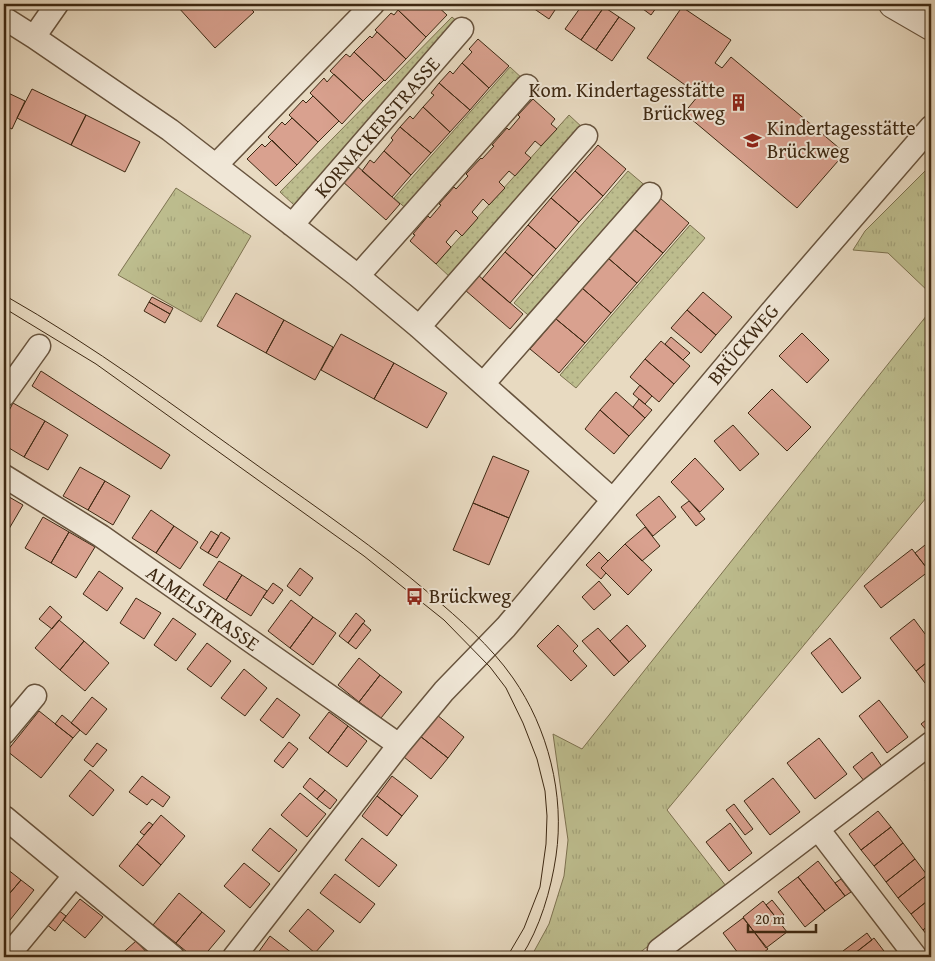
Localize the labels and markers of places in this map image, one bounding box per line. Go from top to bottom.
place label: Kom. Kindertagesstätte Brückweg [529,75,725,127]
building icon: Kom. Kindertagesstätte Brückweg [729,92,749,112]
place label: Kindertagesstätte Brückweg [767,113,916,165]
school or university icon: Kindertagesstätte Brückweg [743,130,763,150]
place label: Brückweg [429,581,511,610]
bus stop icon: Brückweg [405,586,425,606]

